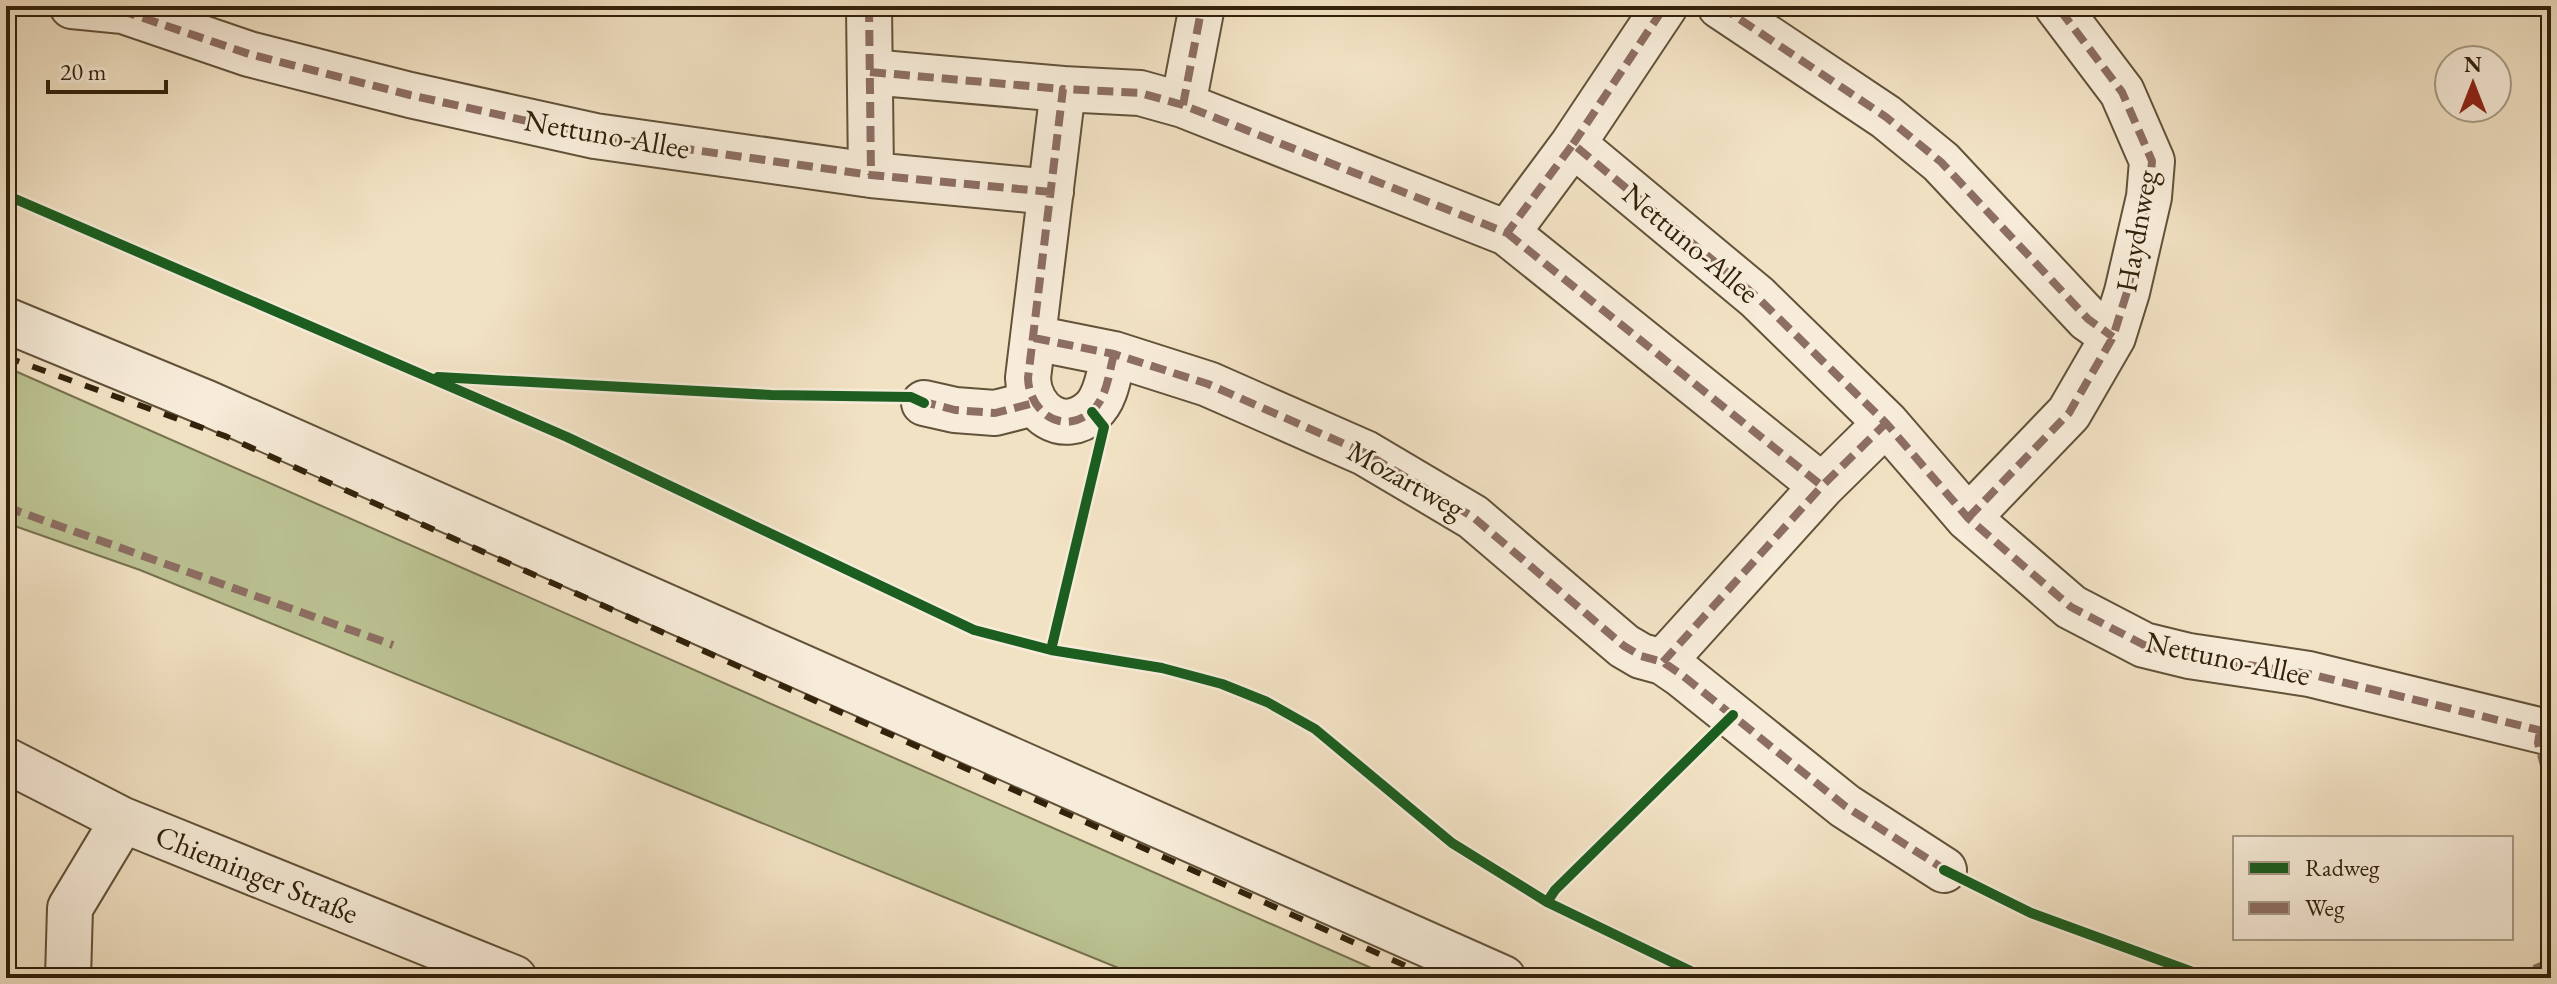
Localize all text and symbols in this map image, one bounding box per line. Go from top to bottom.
scale bar [48,44,166,94]
north arrow [2433,44,2513,124]
text: N [2464,50,2482,79]
text: 20 m [60,56,107,87]
street label: Nettuno-Allee [521,100,693,168]
street label: Haydnweg [2106,166,2166,295]
street label: Nettuno-Allee [1614,174,1768,312]
street label: Mozartweg [1341,431,1472,528]
street label: Nettuno-Allee [2142,622,2314,694]
street label: Chieminger Straße [150,816,364,932]
legend [2233,836,2513,940]
text: Radweg [2305,852,2380,883]
text: Weg [2305,892,2345,923]

